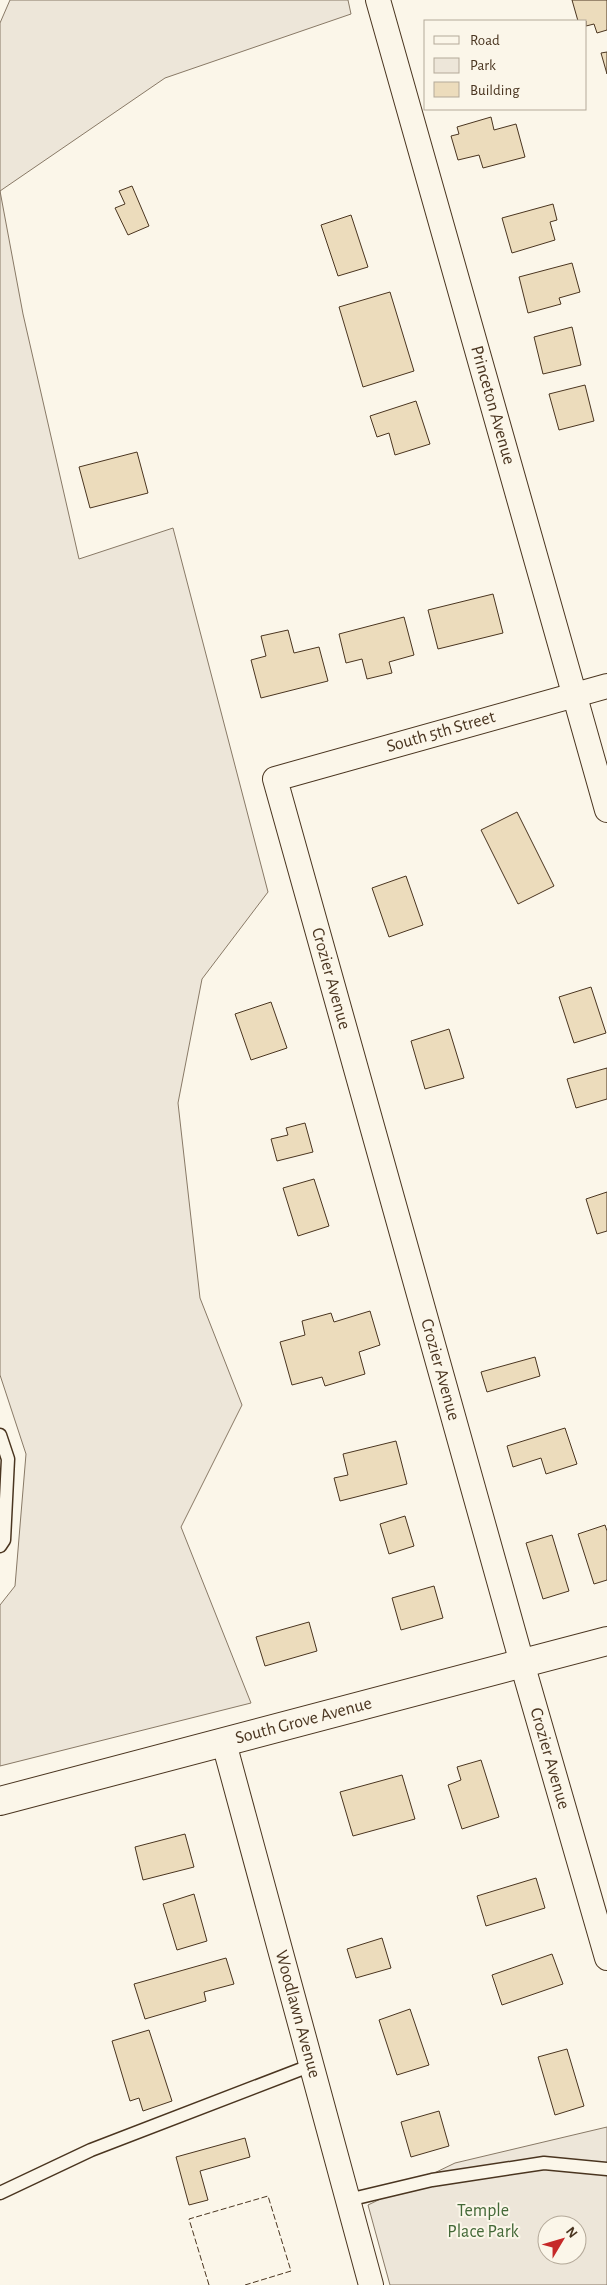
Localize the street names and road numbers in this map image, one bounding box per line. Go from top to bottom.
street label: Princeton Avenue [467,344,518,467]
street label: South 5th Street [385,708,498,756]
street label: Crozier Avenue [308,926,354,1031]
street label: Crozier Avenue [417,1317,463,1423]
street label: South Grove Avenue [233,1694,374,1748]
street label: Crozier Avenue [526,1706,573,1811]
street label: Woodlawn Avenue [272,1948,323,2080]

